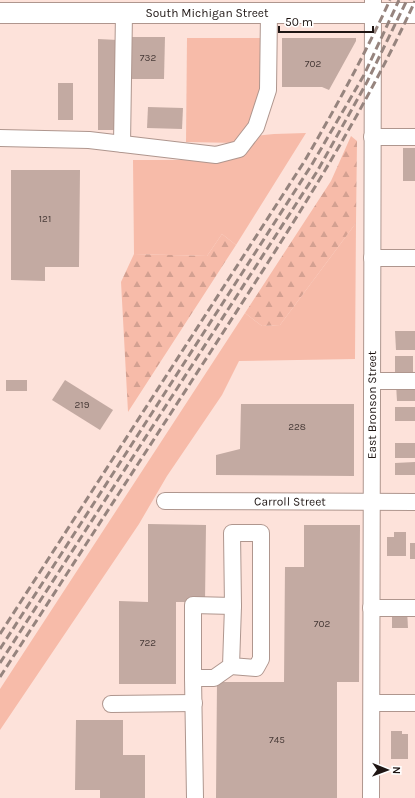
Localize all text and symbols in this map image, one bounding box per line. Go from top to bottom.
street label: South Michigan Street [146,6,269,20]
scale bar [279,8,373,34]
text: 50 m [285,15,313,29]
house number: 732 [140,52,156,64]
house number: 702 [305,58,321,70]
house number: 121 [39,213,51,225]
street label: East Bronson Street [365,350,379,459]
house number: 219 [75,399,90,411]
house number: 228 [288,421,306,433]
street label: Carroll Street [254,494,326,509]
house number: 702 [314,618,330,630]
house number: 722 [140,637,156,649]
house number: 745 [269,734,285,746]
north arrow [367,750,407,790]
text: N [390,766,403,774]

